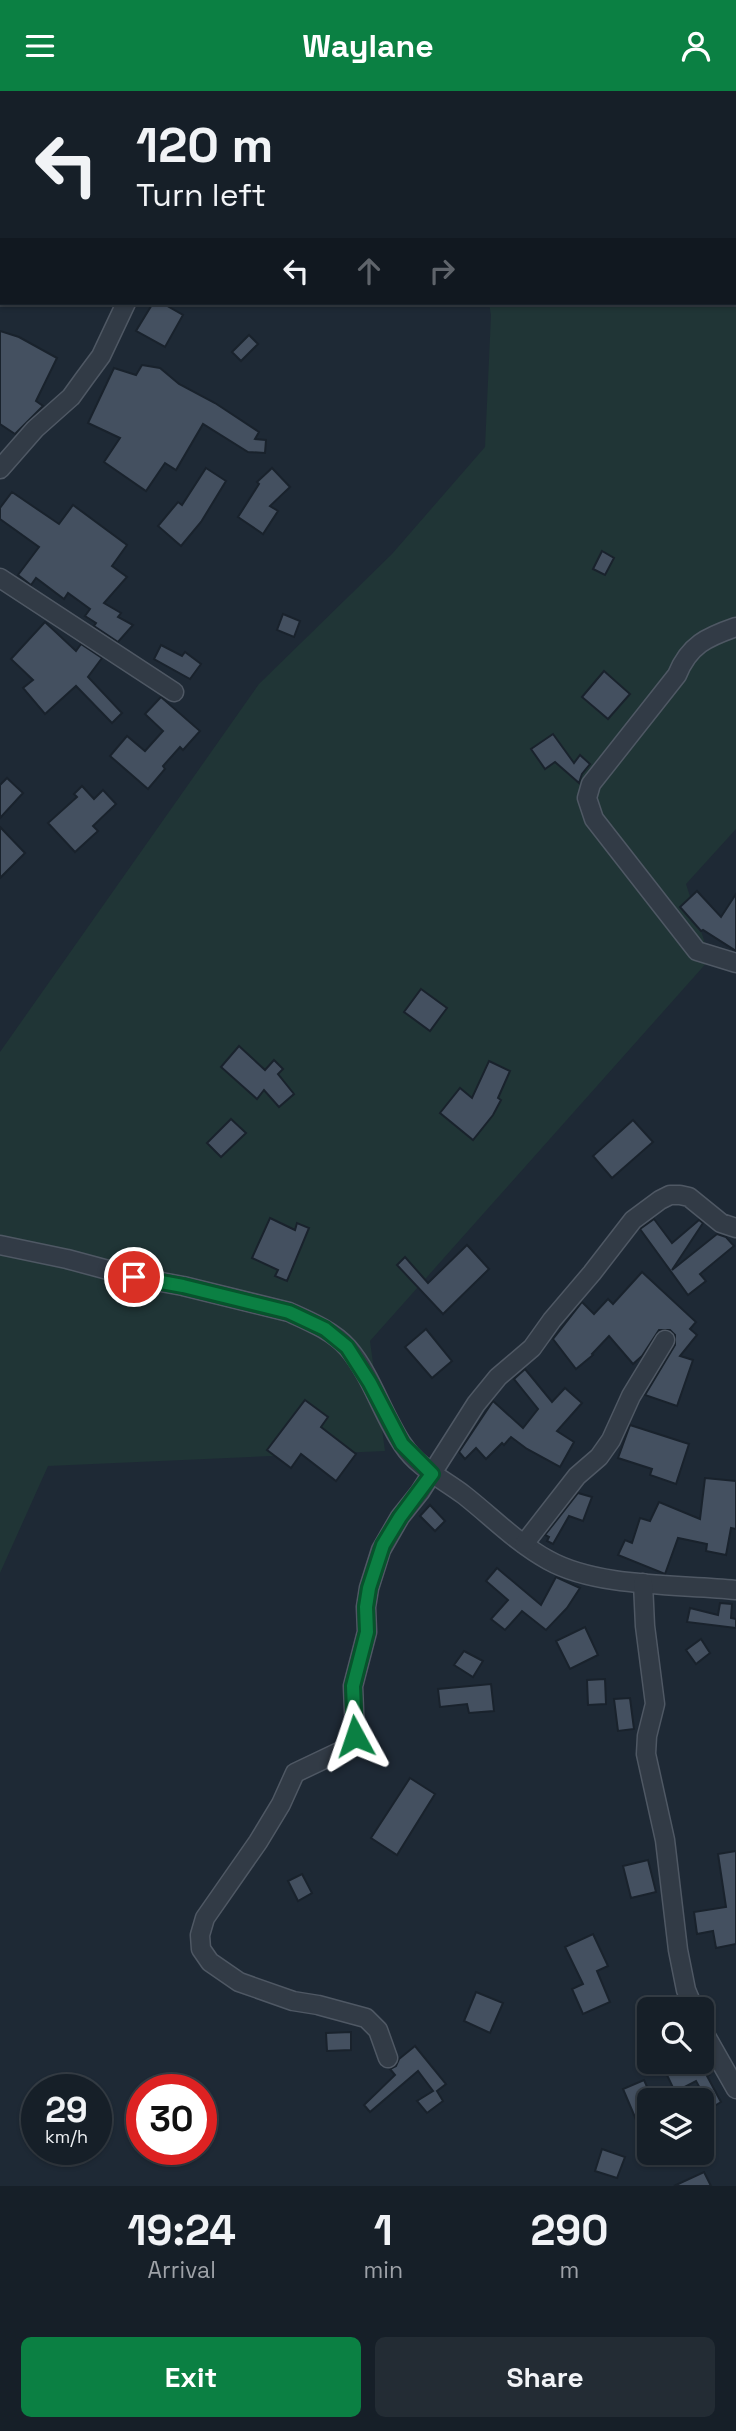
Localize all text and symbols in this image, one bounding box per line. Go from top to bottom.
text: Waylane [302,26,434,66]
icon: menu [21,27,59,65]
icon: person [677,27,715,65]
text: 120 m [136,114,273,176]
icon: left [21,119,112,210]
text: Turn left [136,175,266,215]
icon: left [277,252,315,290]
icon: ahead [350,252,388,290]
icon: right [423,252,461,290]
pin [104,1247,164,1307]
icon: arrive [115,1258,153,1296]
position arrow [318,1699,392,1773]
map controls [637,1997,714,2165]
button: search [637,1997,714,2074]
speed limit sign: 30 [126,2074,217,2165]
text: 29 [45,2088,88,2132]
button: layers [637,2088,714,2165]
text: km/h [45,2125,88,2148]
text: 19:24 [128,2204,236,2257]
text: 1 [374,2204,393,2257]
text: 290 [531,2204,608,2257]
text: Arrival [148,2255,216,2285]
text: min [363,2255,403,2285]
text: m [560,2255,579,2285]
button: Exit [21,2337,361,2417]
button: Share [375,2337,715,2417]

